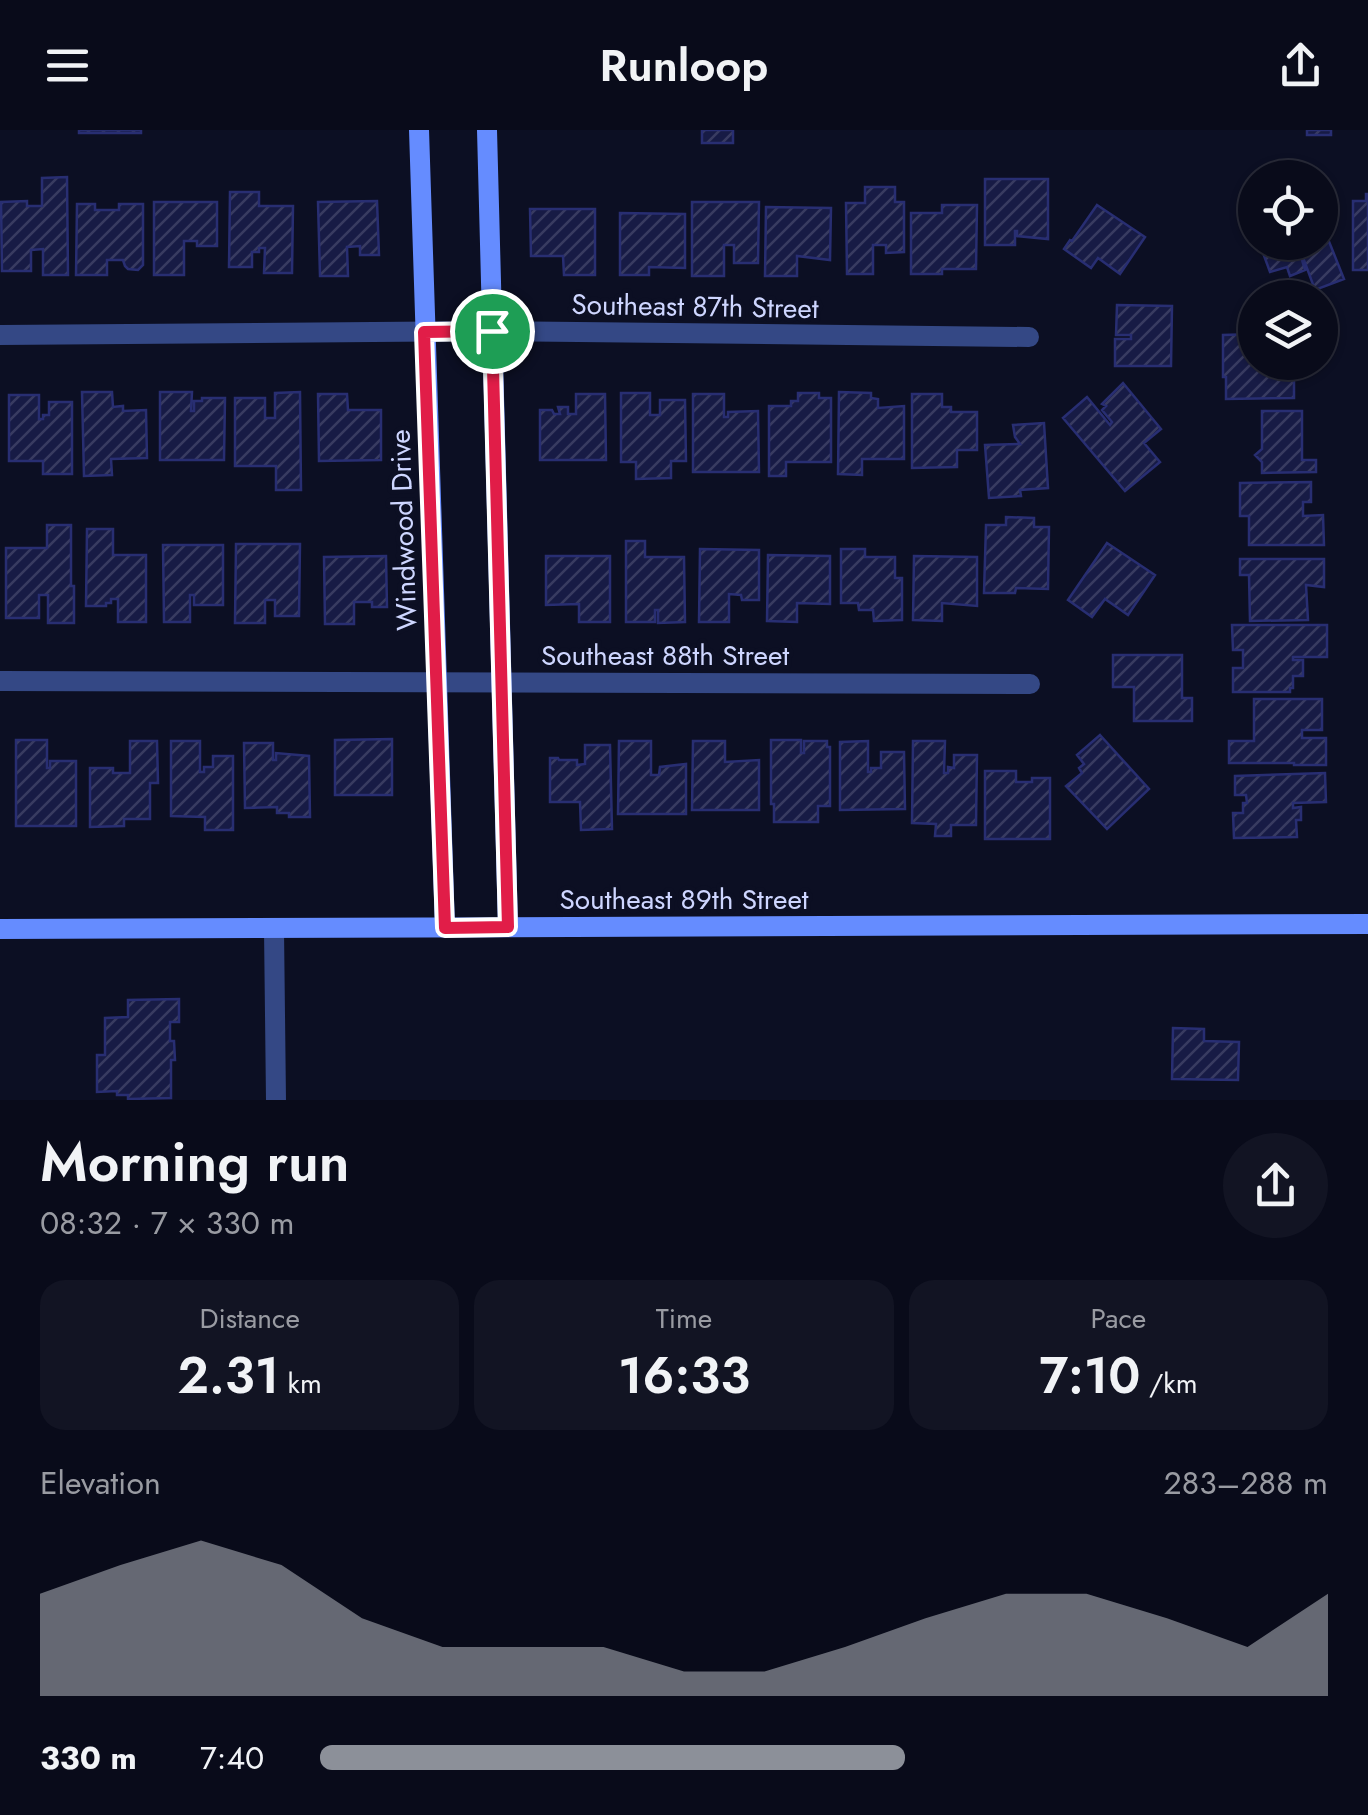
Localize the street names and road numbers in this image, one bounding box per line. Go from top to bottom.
street label: Southeast 87th Street [571,284,819,329]
street label: Windwood Drive [379,429,428,631]
street label: Southeast 88th Street [541,635,789,676]
street label: Southeast 89th Street [559,879,809,920]

